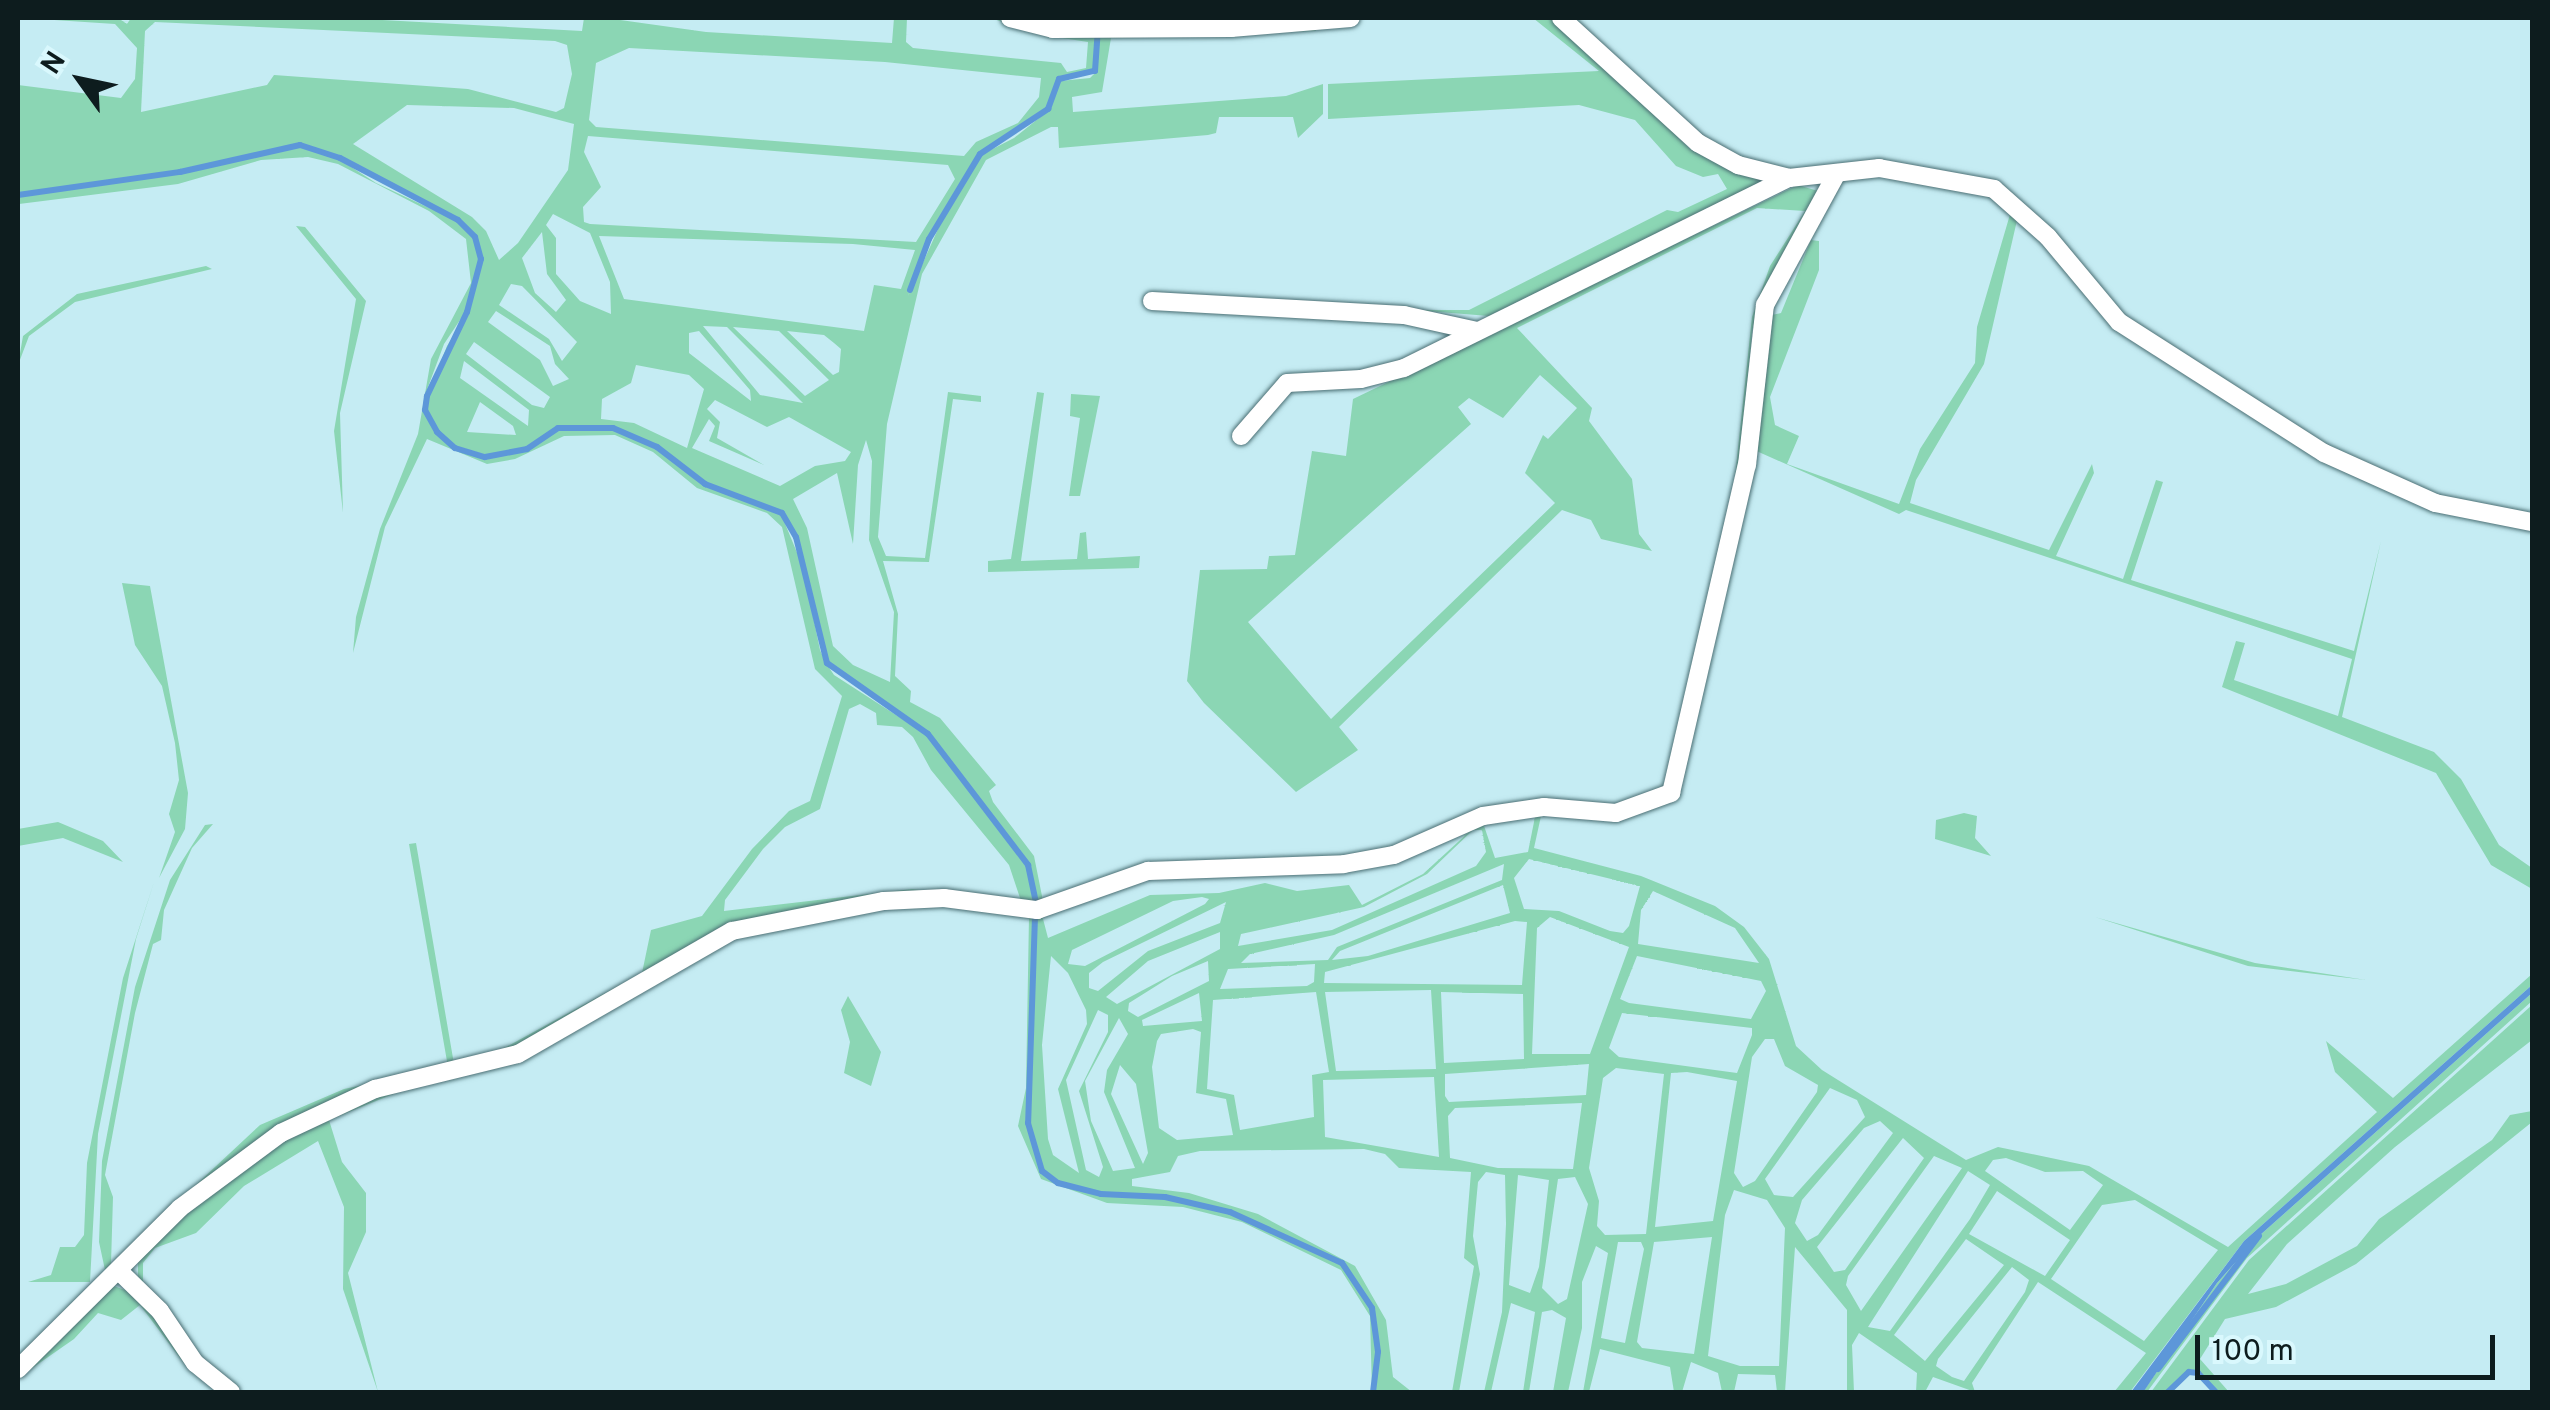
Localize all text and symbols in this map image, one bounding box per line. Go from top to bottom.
north arrow [30,30,130,130]
text: N [34,45,75,82]
scale bar [2200,1315,2500,1377]
text: 100 m [2212,1334,2294,1371]

